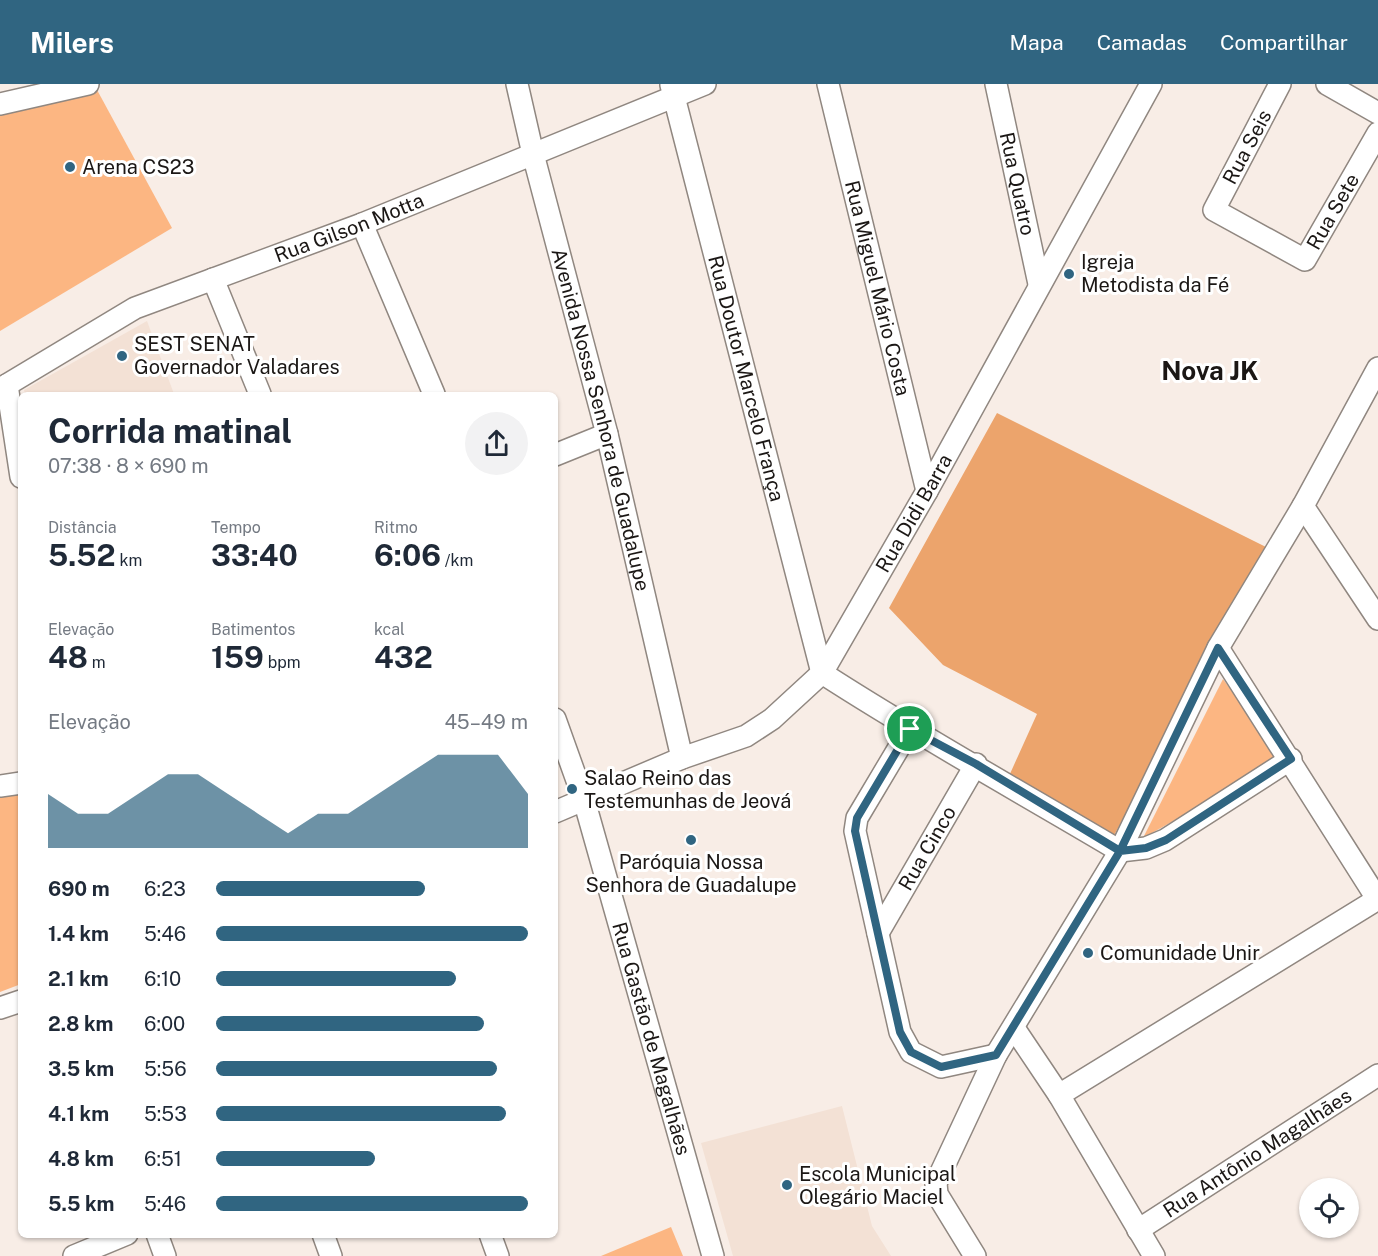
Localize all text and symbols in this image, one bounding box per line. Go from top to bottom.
text: Milers [30,26,114,59]
text: Mapa [1010,30,1064,55]
text: Camadas [1097,30,1187,55]
text: Compartilhar [1220,30,1348,55]
street label: Rua Seis [1217,106,1277,188]
street label: Rua Quatro [995,130,1040,238]
place label: Arena CS23 [82,155,194,179]
marker: Arena CS23 [63,160,77,174]
street label: Rua Sete [1302,169,1364,254]
street label: Rua Miguel Mário Costa [840,178,915,398]
street label: Rua Gilson Motta [271,188,427,267]
street label: Avenida Nossa Senhora de Guadalupe [546,246,655,593]
place label: Igreja Metodista da Fé [1081,250,1229,297]
street label: Rua Doutor Marcelo França [703,253,789,504]
marker: Igreja Metodista da Fé [1062,267,1076,281]
place label: SEST SENAT Governador Valadares [134,332,340,379]
marker: SEST SENAT Governador Valadares [115,349,129,363]
district label: Nova JK [1161,355,1259,386]
text: Corrida matinal [48,412,292,450]
button: share [465,412,528,475]
street label: Rua Didi Barra [871,450,957,577]
text: 07:38 · 8 × 690 m [48,454,209,478]
text: Distância [48,518,117,537]
text: Tempo [211,518,261,537]
text: Ritmo [374,518,418,537]
text: 5.52 [48,537,116,573]
text: 33:40 [211,537,298,573]
text: 6:06 [374,537,441,573]
text: km [116,551,142,570]
text: /km [441,551,473,570]
text: Elevação [48,620,114,639]
text: Batimentos [211,620,295,639]
text: kcal [374,620,405,639]
text: 48 [48,639,88,675]
text: 159 [211,639,264,675]
text: 432 [374,639,433,675]
text: m [88,653,106,672]
text: bpm [264,653,301,672]
pin [884,703,935,754]
text: Elevação [48,710,131,734]
text: 45–49 m [444,710,528,734]
icon: arrive [893,712,926,745]
place label: Salao Reino das Testemunhas de Jeová [584,766,791,813]
marker: Salao Reino das Testemunhas de Jeová [565,782,579,796]
street label: Rua Cinco [893,802,961,895]
marker: Paróquia Nossa Senhora de Guadalupe [684,833,698,847]
place label: Paróquia Nossa Senhora de Guadalupe [585,850,797,897]
text: 690 m [48,877,110,901]
text: 6:23 [144,877,186,901]
street label: Rua Gastão de Magalhães [607,919,696,1158]
text: 1.4 km [48,922,109,946]
text: 5:46 [144,922,186,946]
place label: Comunidade Unir [1100,941,1260,965]
marker: Comunidade Unir [1081,946,1095,960]
text: 2.1 km [48,967,109,991]
text: 6:10 [144,967,181,991]
text: 2.8 km [48,1012,114,1036]
text: 6:00 [144,1012,185,1036]
text: 3.5 km [48,1057,114,1081]
text: 5:56 [144,1057,187,1081]
street label: Rua Antônio Magalhães [1159,1083,1356,1223]
text: 4.1 km [48,1102,109,1126]
text: 5:53 [144,1102,187,1126]
text: 4.8 km [48,1147,114,1171]
text: 6:51 [144,1147,182,1171]
place label: Escola Municipal Olegário Maciel [799,1162,956,1209]
marker: Escola Municipal Olegário Maciel [780,1178,794,1192]
map controls [1299,1178,1359,1238]
button: locate [1299,1178,1359,1238]
text: 5.5 km [48,1192,114,1216]
text: 5:46 [144,1192,186,1216]

